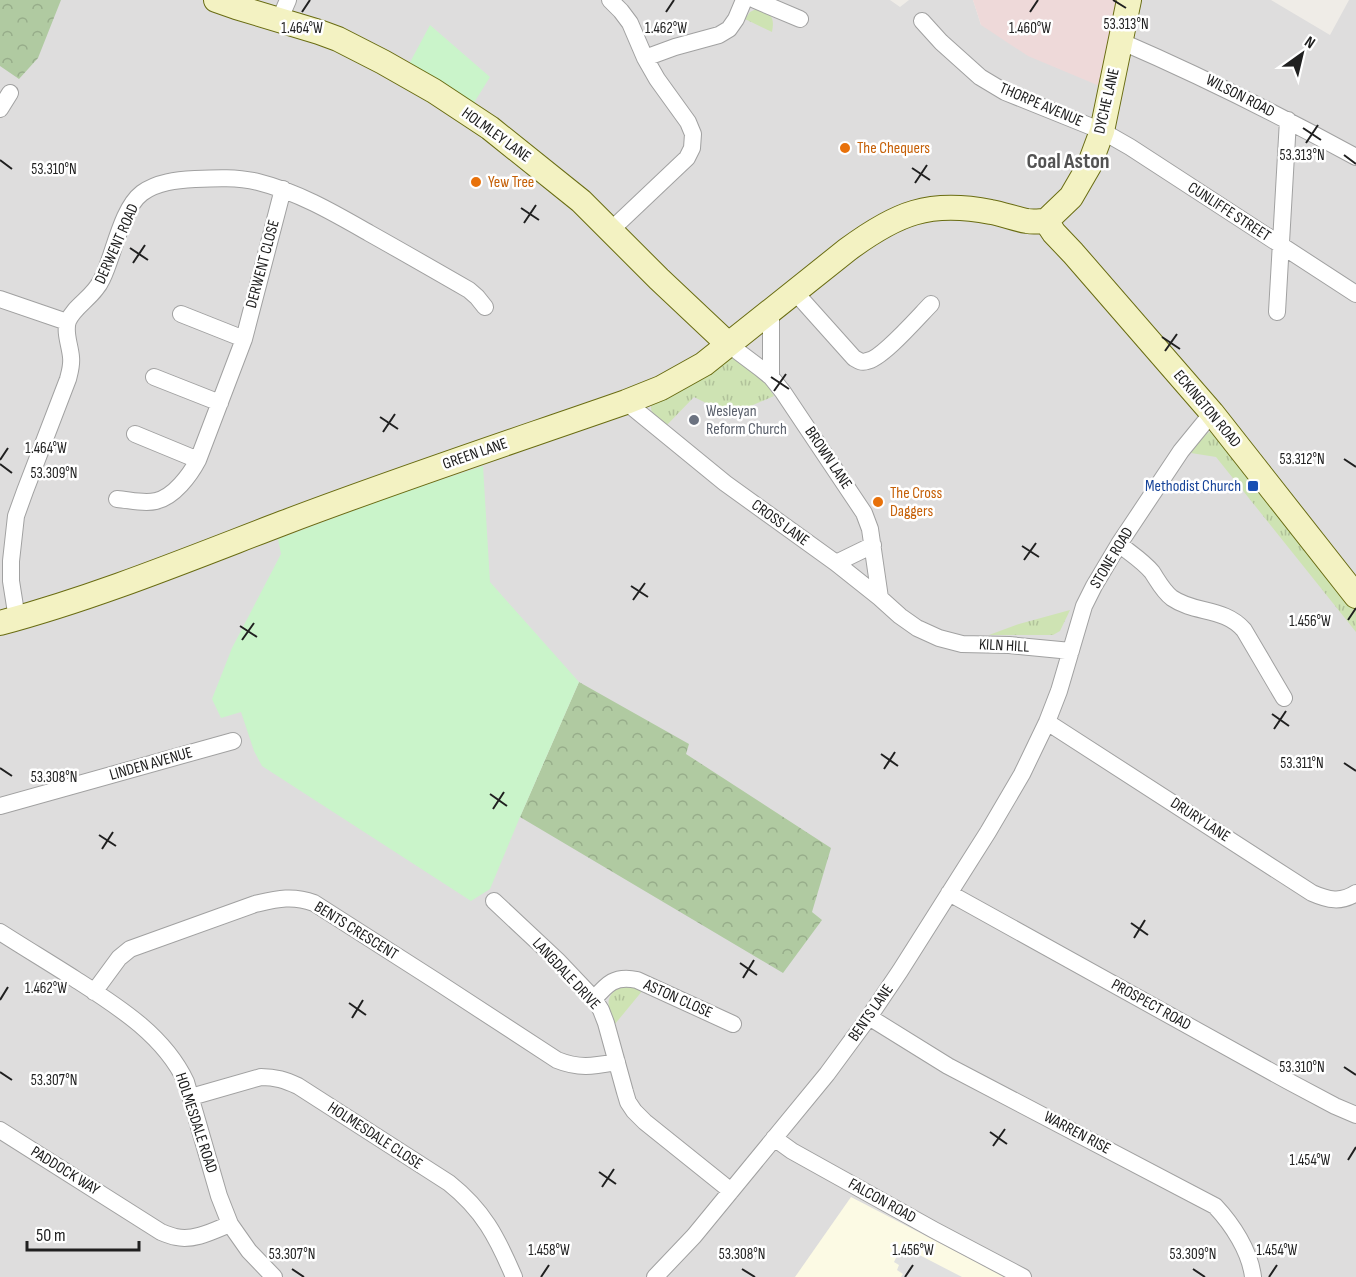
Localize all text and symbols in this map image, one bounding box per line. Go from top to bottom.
text: 53.313°N [1103,15,1149,34]
text: 1.464°W [281,19,323,38]
text: 1.462°W [645,19,687,38]
text: 1.460°W [1009,19,1051,38]
north arrow [1272,24,1332,84]
text: N [1301,33,1318,53]
street label: DYCHE LANE [1090,66,1124,136]
street label: WILSON ROAD [1202,71,1278,121]
street label: THORPE AVENUE [996,79,1086,131]
street label: HOLMLEY LANE [458,104,534,166]
place label: The Chequers [857,139,930,158]
marker: The Chequers [838,141,852,155]
text: 53.313°N [1279,146,1325,165]
district label: Coal Aston [1026,148,1110,175]
text: 53.310°N [31,160,77,179]
place label: Yew Tree [488,173,534,192]
marker: Yew Tree [469,175,483,189]
street label: CUNLIFFE STREET [1184,178,1274,246]
street label: DERWENT ROAD [91,201,143,287]
street label: DERWENT CLOSE [242,218,284,310]
street label: ECKINGTON ROAD [1169,366,1245,452]
place label: Wesleyan Reform Church [706,402,787,439]
marker: Wesleyan Reform Church [687,413,701,427]
street label: BROWN LANE [800,423,856,493]
street label: GREEN LANE [440,434,510,474]
text: 1.464°W [25,439,67,458]
text: 53.312°N [1279,450,1325,469]
text: 53.309°N [31,464,77,483]
place label: Methodist Church [1145,477,1241,496]
marker: Methodist Church [1246,479,1260,493]
place label: The Cross Daggers [890,484,942,521]
marker: The Cross Daggers [871,495,885,509]
street label: CROSS LANE [748,496,812,550]
street label: STONE ROAD [1086,524,1138,592]
text: 1.456°W [1289,612,1331,631]
street label: KILN HILL [978,635,1030,657]
street label: LINDEN AVENUE [107,743,195,785]
text: 53.311°N [1280,754,1324,773]
text: 53.308°N [31,768,77,787]
street label: DRURY LANE [1167,794,1233,846]
street label: BENTS CRESCENT [311,898,402,965]
street label: LANGDALE DRIVE [528,934,604,1014]
street label: ASTON CLOSE [640,975,715,1023]
street label: PROSPECT ROAD [1108,975,1194,1035]
text: 1.462°W [25,979,67,998]
street label: BENTS LANE [844,981,898,1045]
text: 53.310°N [1279,1058,1325,1077]
street label: HOLMESDALE ROAD [171,1070,221,1176]
text: 53.307°N [31,1071,77,1090]
street label: HOLMESDALE CLOSE [324,1098,426,1174]
street label: WARREN RISE [1040,1107,1114,1159]
street label: PADDOCK WAY [27,1142,103,1200]
text: 1.454°W [1290,1151,1331,1170]
street label: FALCON ROAD [845,1175,919,1227]
scale bar [27,1214,140,1252]
text: 50 m [36,1225,66,1246]
text: 1.458°W [528,1241,570,1260]
text: 1.456°W [892,1241,934,1260]
text: 1.454°W [1257,1241,1298,1260]
text: 53.307°N [269,1245,315,1264]
text: 53.308°N [719,1245,765,1264]
text: 53.309°N [1170,1245,1216,1264]

